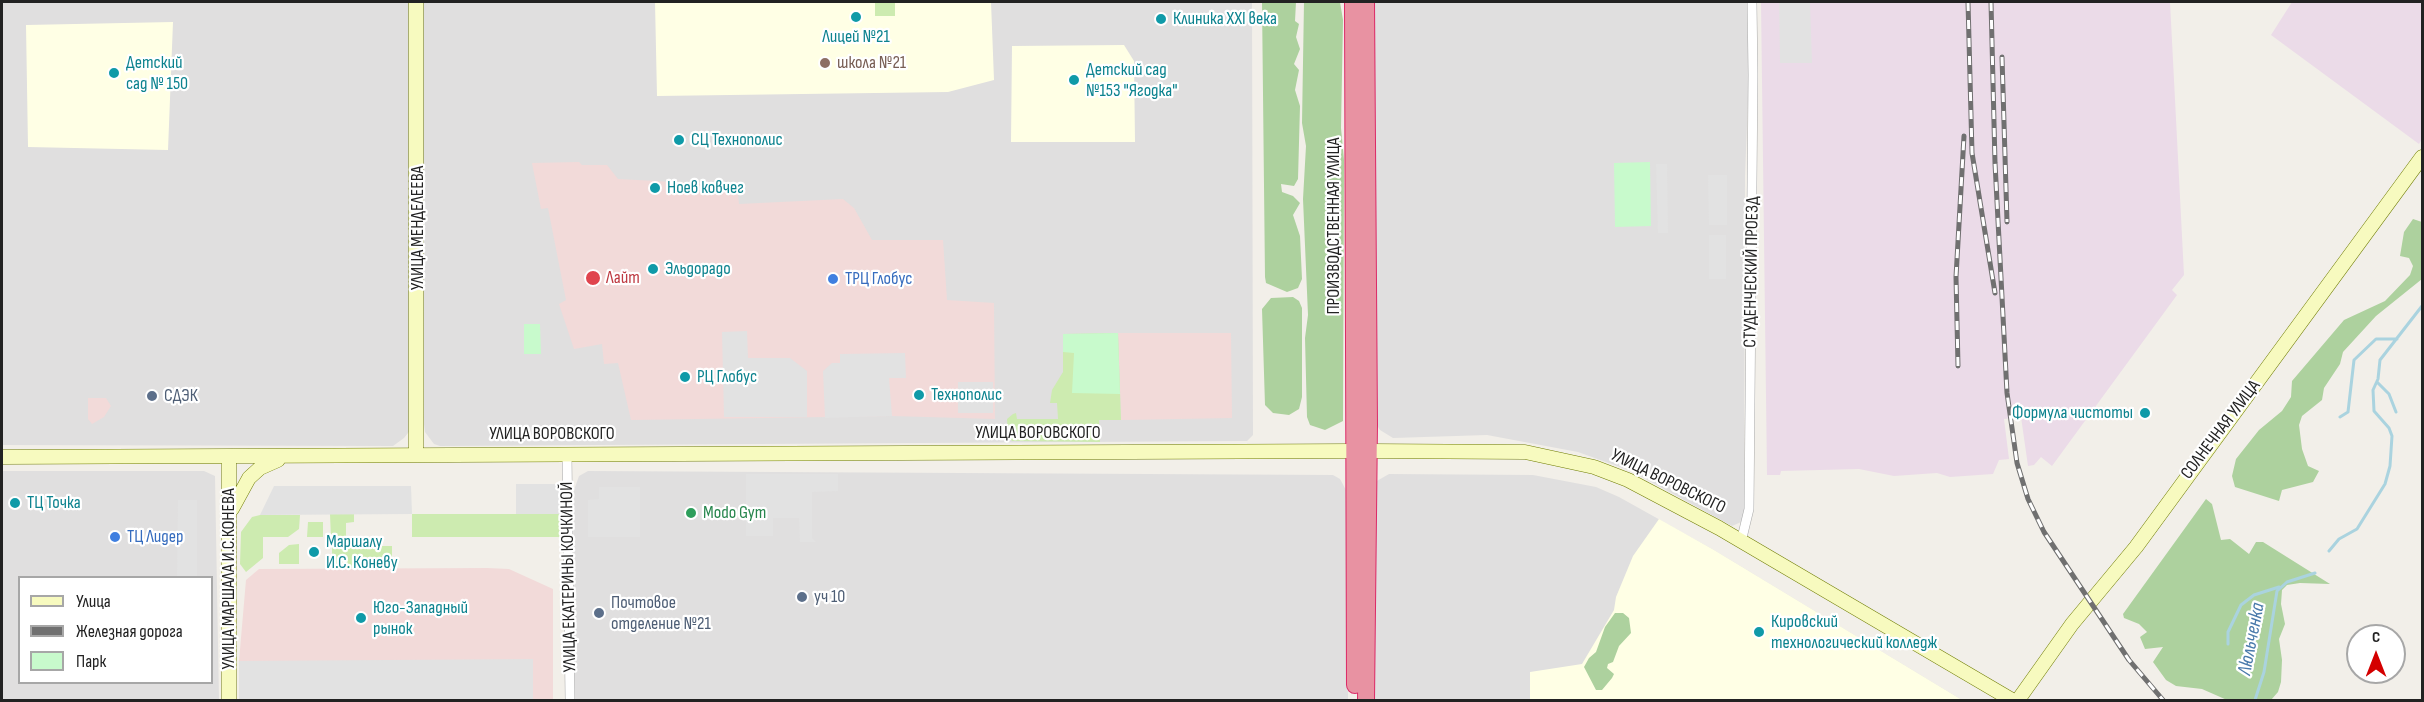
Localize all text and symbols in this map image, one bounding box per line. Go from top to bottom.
place label: Клиника XXI века [1173,8,1277,30]
marker: Лицей №21 [849,10,863,24]
marker: Клиника XXI века [1154,12,1168,26]
place label: Лицей №21 [822,26,890,48]
place label: Детский сад № 150 [126,52,188,94]
place label: школа №21 [837,52,906,74]
marker: школа №21 [818,56,832,70]
place label: Детский сад №153 "Ягодка" [1086,59,1177,101]
marker: Детский сад № 150 [107,66,121,80]
marker: Детский сад №153 "Ягодка" [1067,73,1081,87]
place label: СЦ Технополис [691,129,783,151]
marker: СЦ Технополис [672,133,686,147]
street label: ПРОИЗВОДСТВЕННАЯ УЛИЦА [1323,137,1345,315]
street label: УЛИЦА МЕНДЕЛЕЕВА [407,166,429,290]
place label: Ноев ковчег [667,177,744,199]
marker: Ноев ковчег [648,181,662,195]
street label: СТУДЕНЧЕСКИЙ ПРОЕЗД [1740,196,1764,348]
place label: Эльдорадо [665,258,731,280]
marker: Эльдорадо [646,262,660,276]
place label: Лайт [606,267,640,289]
place label: ТРЦ Глобус [845,268,912,290]
marker: Лайт [584,269,602,287]
marker: ТРЦ Глобус [826,272,840,286]
place label: РЦ Глобус [697,366,757,388]
marker: РЦ Глобус [678,370,692,384]
street label: СОЛНЕЧНАЯ УЛИЦА [2177,376,2265,484]
place label: Технополис [931,384,1002,406]
place label: СДЭК [164,385,198,407]
marker: Технополис [912,388,926,402]
marker: СДЭК [145,389,159,403]
place label: Формула чистоты [2012,402,2133,424]
marker: Формула чистоты [2138,406,2152,420]
street label: УЛИЦА ВОРОВСКОГО [975,422,1101,444]
street label: УЛИЦА ВОРОВСКОГО [489,423,615,445]
street label: УЛИЦА ВОРОВСКОГО [1607,445,1729,519]
street label: УЛИЦА ЕКАТЕРИНЫ КОЧКИНОЙ [557,482,581,672]
street label: УЛИЦА МАРШАЛА И.С.КОНЕВА [218,488,240,670]
place label: ТЦ Точка [27,492,81,514]
marker: ТЦ Точка [8,496,22,510]
place label: Modo Gym [703,502,766,524]
marker: Modo Gym [684,506,698,520]
place label: ТЦ Лидер [127,526,184,548]
marker: ТЦ Лидер [108,530,122,544]
place label: Маршалу И.С. Коневу [326,531,398,574]
marker: Маршалу И.С. Коневу [307,545,321,559]
legend [18,576,213,684]
place label: уч 10 [814,586,845,608]
marker: уч 10 [795,590,809,604]
text: Улица [76,591,111,612]
place label: Почтовое отделение №21 [611,592,711,634]
place label: Юго-Западный рынок [373,597,468,640]
water label: Люльченка [2233,601,2271,677]
marker: Почтовое отделение №21 [592,606,606,620]
marker: Юго-Западный рынок [354,611,368,625]
place label: Кировский технологический колледж [1771,611,1937,654]
text: Железная дорога [76,621,183,642]
north arrow [2346,624,2406,684]
marker: Кировский технологический колледж [1752,625,1766,639]
text: С [2372,628,2380,647]
text: Парк [76,651,106,672]

